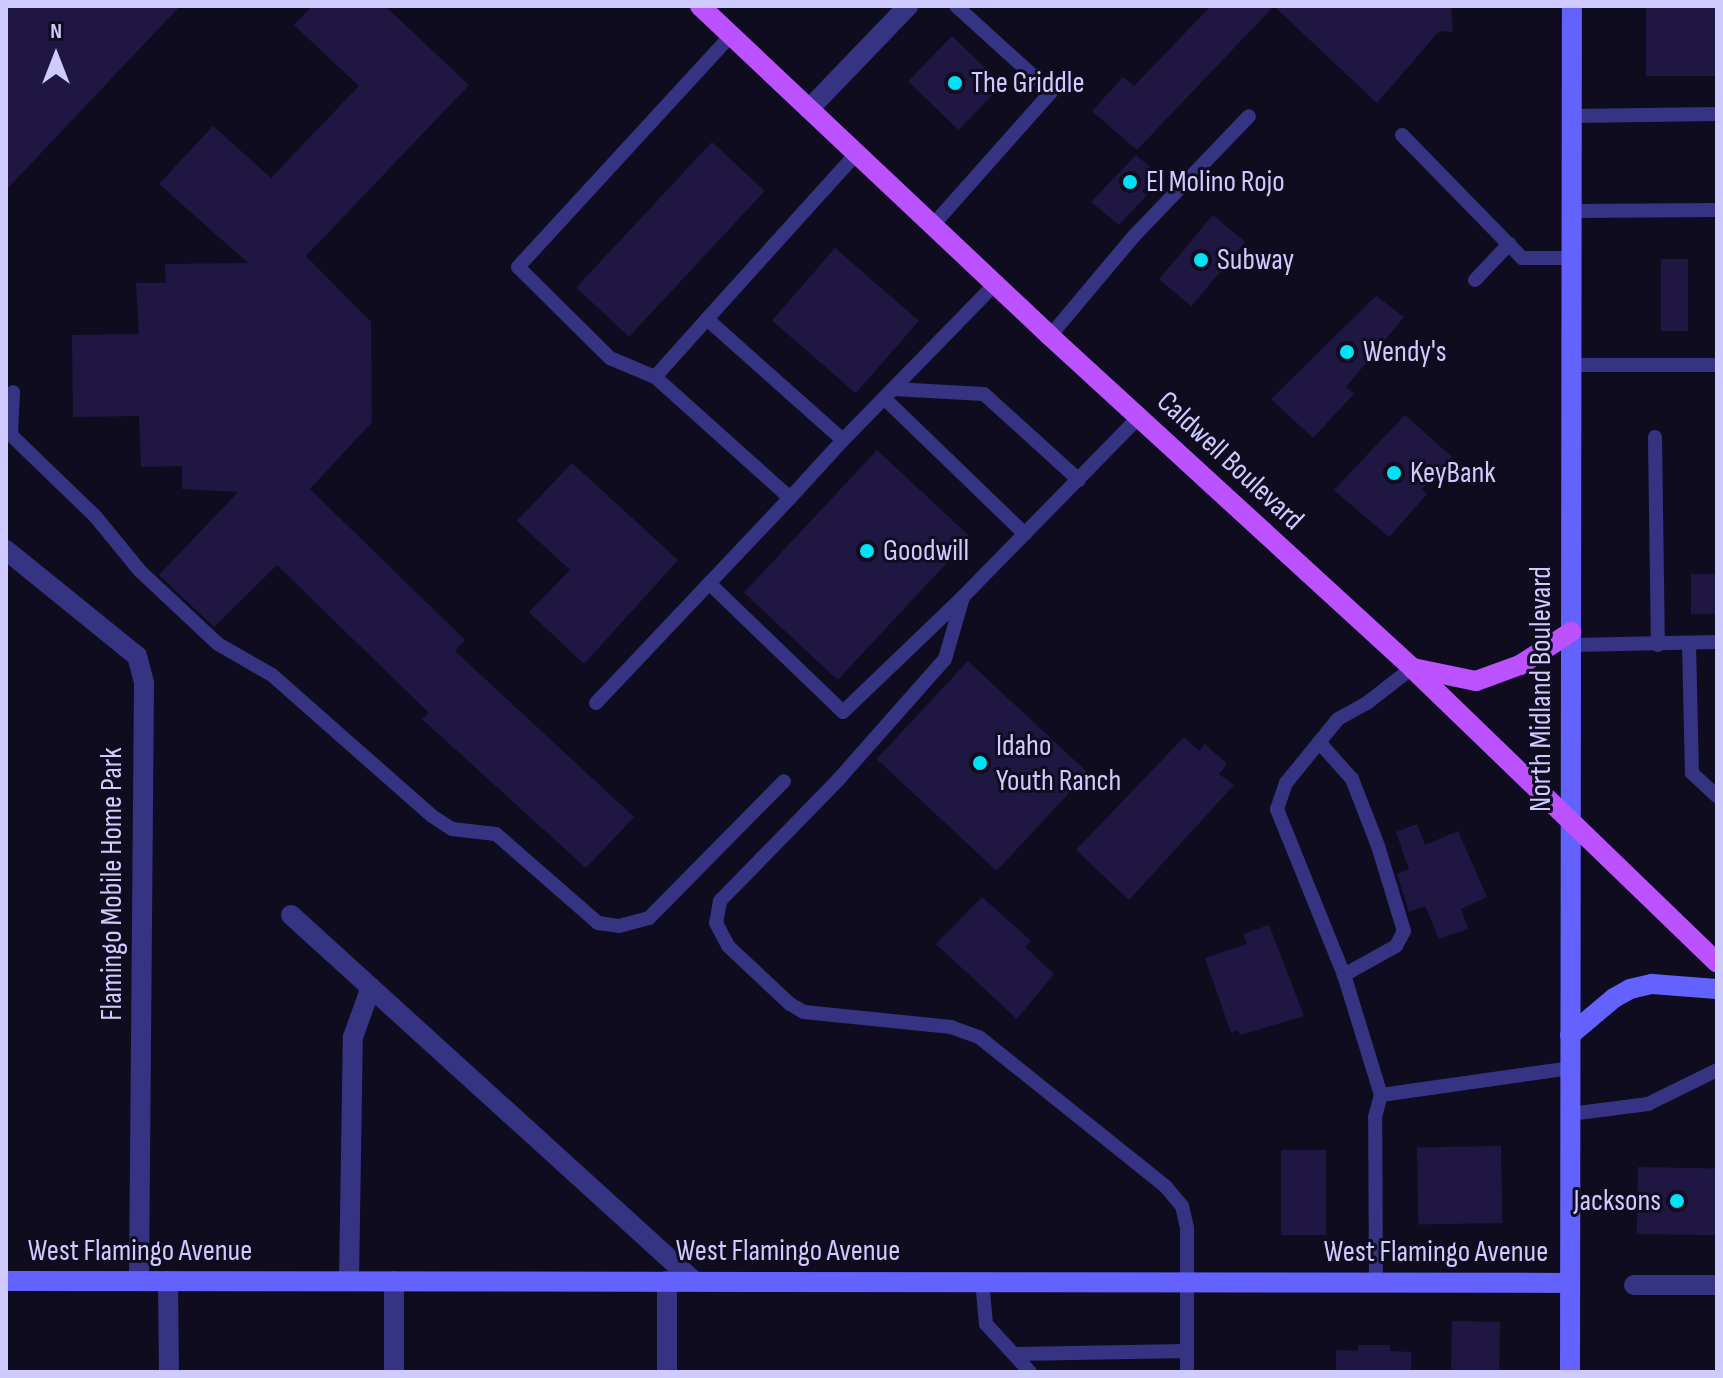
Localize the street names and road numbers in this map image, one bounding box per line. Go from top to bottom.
street label: Caldwell Boulevard [1149,384,1311,538]
street label: North Midland Boulevard [1523,566,1559,812]
street label: Flamingo Mobile Home Park [94,747,130,1021]
street label: West Flamingo Avenue [28,1233,252,1269]
street label: West Flamingo Avenue [676,1233,900,1269]
street label: West Flamingo Avenue [1324,1234,1548,1270]

